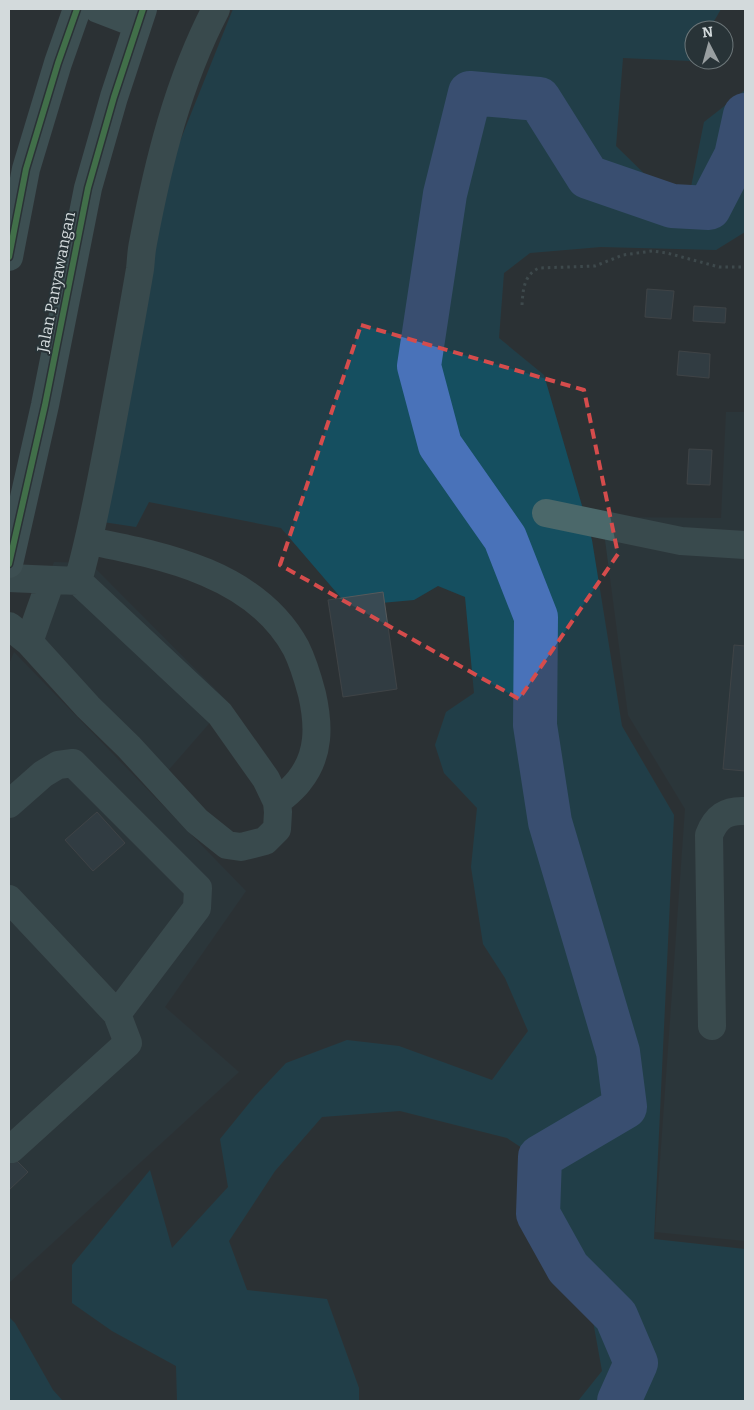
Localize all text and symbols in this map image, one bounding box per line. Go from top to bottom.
north arrow [684,20,734,70]
text: N [701,24,714,42]
street label: Jalan Panyawangan [33,210,79,355]

